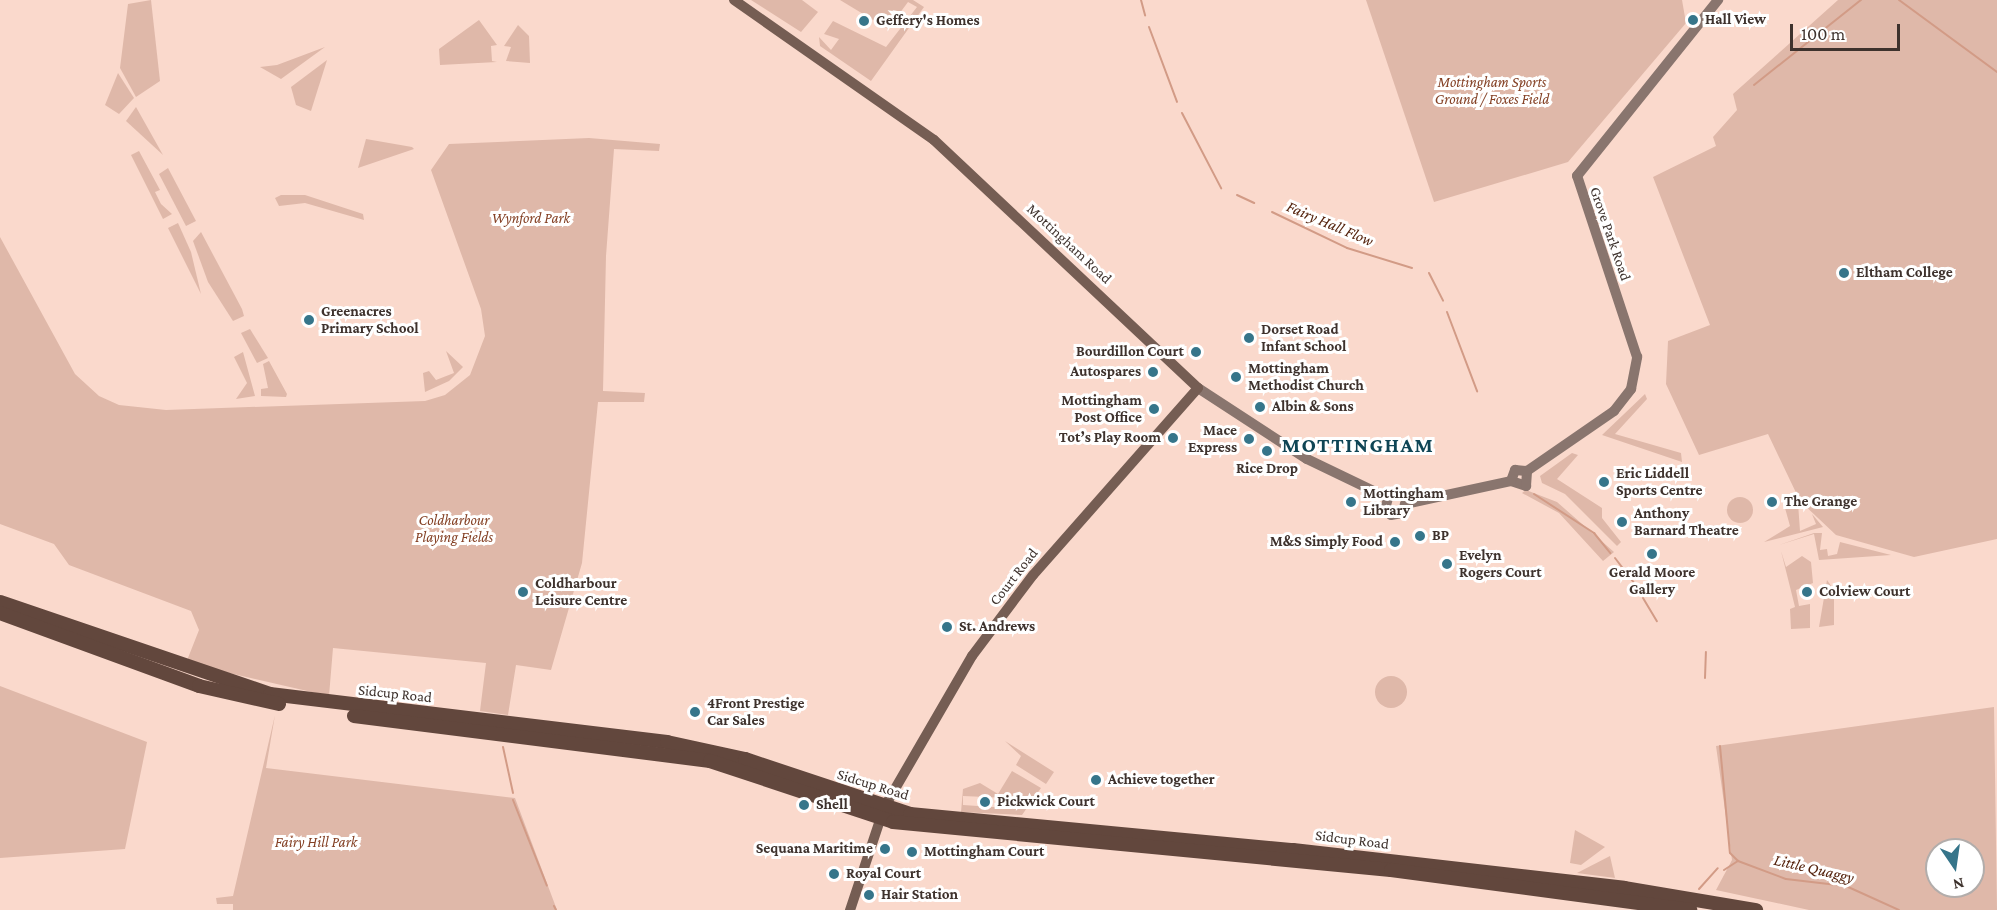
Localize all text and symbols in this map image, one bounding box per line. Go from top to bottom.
place label: Hall View [1705,11,1766,29]
place label: Geffery's Homes [876,12,980,30]
scale bar [1793,12,1902,50]
marker: Hall View [1686,13,1700,27]
marker: Geffery's Homes [857,14,871,28]
text: 100 m [1801,24,1845,44]
park label: Mottingham Sports Ground / Foxes Field [1435,73,1549,108]
street label: Grove Park Road [1586,185,1634,283]
water label: Fairy Hall Flow [1284,197,1376,251]
street label: Mottingham Road [1023,200,1115,288]
park label: Wynford Park [492,210,570,228]
place label: Eltham College [1856,264,1953,282]
marker: Eltham College [1837,266,1851,280]
place label: Greenacres Primary School [321,302,419,337]
marker: Greenacres Primary School [302,313,316,327]
place label: Dorset Road Infant School [1261,320,1346,355]
marker: Dorset Road Infant School [1242,331,1256,345]
place label: Bourdillon Court [1076,343,1184,361]
marker: Bourdillon Court [1189,345,1203,359]
place label: Mottingham Methodist Church [1248,359,1364,394]
place label: Autospares [1070,363,1141,381]
marker: Autospares [1146,365,1160,379]
marker: Mottingham Methodist Church [1229,370,1243,384]
place label: Mottingham Post Office [1061,391,1142,426]
place label: Albin & Sons [1272,398,1354,416]
marker: Albin & Sons [1253,400,1267,414]
marker: Mottingham Post Office [1147,402,1161,416]
place label: Mace Express [1188,421,1237,456]
place label: Tot’s Play Room [1059,429,1161,447]
marker: Tot’s Play Room [1166,431,1180,445]
marker: Mace Express [1242,432,1256,446]
district label: MOTTINGHAM [1282,432,1434,458]
marker: Rice Drop [1260,444,1274,458]
place label: Rice Drop [1236,460,1298,478]
place label: Eric Liddell Sports Centre [1616,464,1702,499]
marker: Eric Liddell Sports Centre [1597,475,1611,489]
place label: Mottingham Library [1363,484,1444,519]
place label: The Grange [1784,493,1857,511]
marker: Mottingham Library [1344,495,1358,509]
marker: The Grange [1765,495,1779,509]
place label: Anthony Barnard Theatre [1634,504,1739,539]
park label: Coldharbour Playing Fields [415,511,493,546]
marker: Anthony Barnard Theatre [1615,515,1629,529]
place label: BP [1432,527,1449,545]
marker: BP [1413,529,1427,543]
place label: M&S Simply Food [1270,533,1383,551]
marker: M&S Simply Food [1388,535,1402,549]
street label: Court Road [986,545,1042,609]
place label: Evelyn Rogers Court [1459,546,1542,581]
marker: Gerald Moore Gallery [1645,547,1659,561]
marker: Evelyn Rogers Court [1440,557,1454,571]
place label: Gerald Moore Gallery [1609,563,1695,598]
place label: Coldharbour Leisure Centre [535,574,627,609]
place label: Colview Court [1819,583,1910,601]
marker: Coldharbour Leisure Centre [516,585,530,599]
marker: Colview Court [1800,585,1814,599]
place label: St. Andrews [959,618,1035,636]
marker: St. Andrews [940,620,954,634]
street label: Sidcup Road [357,681,433,707]
place label: 4Front Prestige Car Sales [707,694,804,729]
marker: 4Front Prestige Car Sales [688,705,702,719]
street label: Sidcup Road [835,766,911,804]
place label: Achieve together [1108,771,1215,789]
marker: Achieve together [1089,773,1103,787]
place label: Pickwick Court [997,793,1095,811]
marker: Pickwick Court [978,795,992,809]
place label: Shell [816,796,848,814]
marker: Shell [797,798,811,812]
street label: Sidcup Road [1314,827,1390,853]
park label: Fairy Hill Park [275,834,357,852]
north arrow [1925,838,1985,898]
place label: Sequana Maritime [756,840,873,858]
marker: Sequana Maritime [878,842,892,856]
place label: Mottingham Court [924,843,1044,861]
marker: Mottingham Court [905,845,919,859]
water label: Little Quaggy [1772,850,1856,888]
place label: Royal Court [846,865,921,883]
marker: Royal Court [827,867,841,881]
text: N [1951,875,1966,894]
place label: Hair Station [881,886,958,904]
marker: Hair Station [862,888,876,902]

